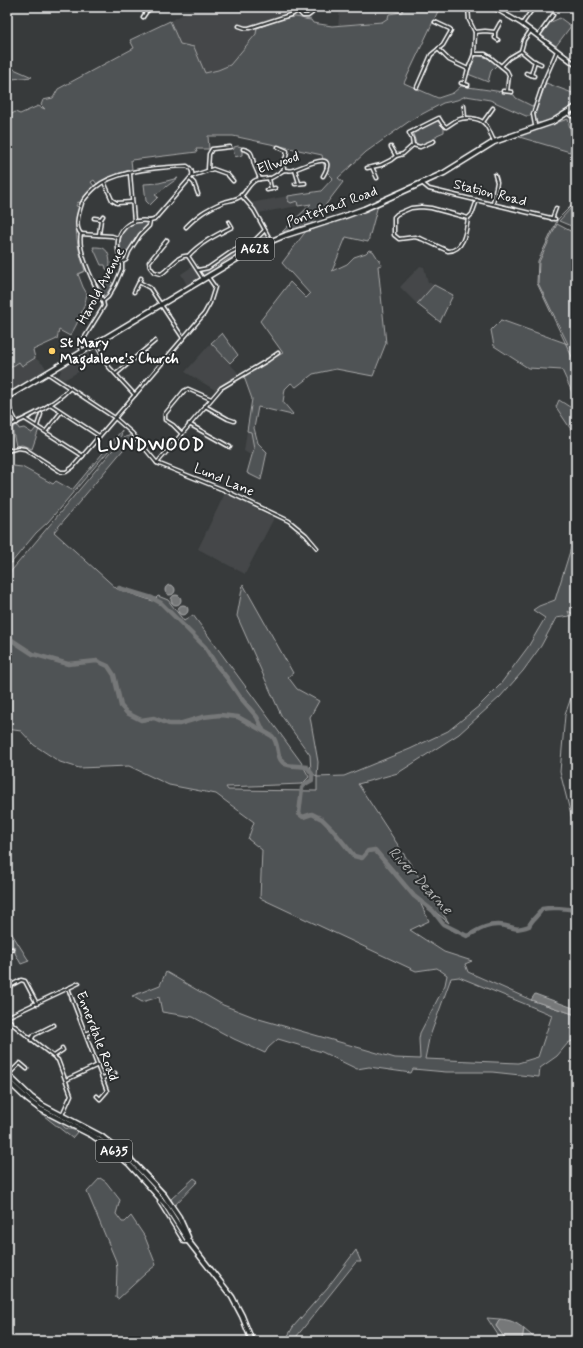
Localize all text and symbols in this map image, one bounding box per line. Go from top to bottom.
street label: Ellwood [255,148,301,178]
street label: Station Road [452,175,528,211]
street label: Pontefract Road [284,182,380,232]
road number: A628 [236,238,274,260]
street label: Harold Avenue [73,244,129,328]
place label: St Mary Magdalene's Church [60,334,179,371]
marker: St Mary Magdalene's Church [47,346,57,356]
district label: LUNDWOOD [97,433,205,457]
street label: Lund Lane [191,459,257,501]
water label: River Dearne [383,843,457,920]
street label: Ennerdale Road [72,989,122,1083]
road number: A635 [96,1140,132,1162]

